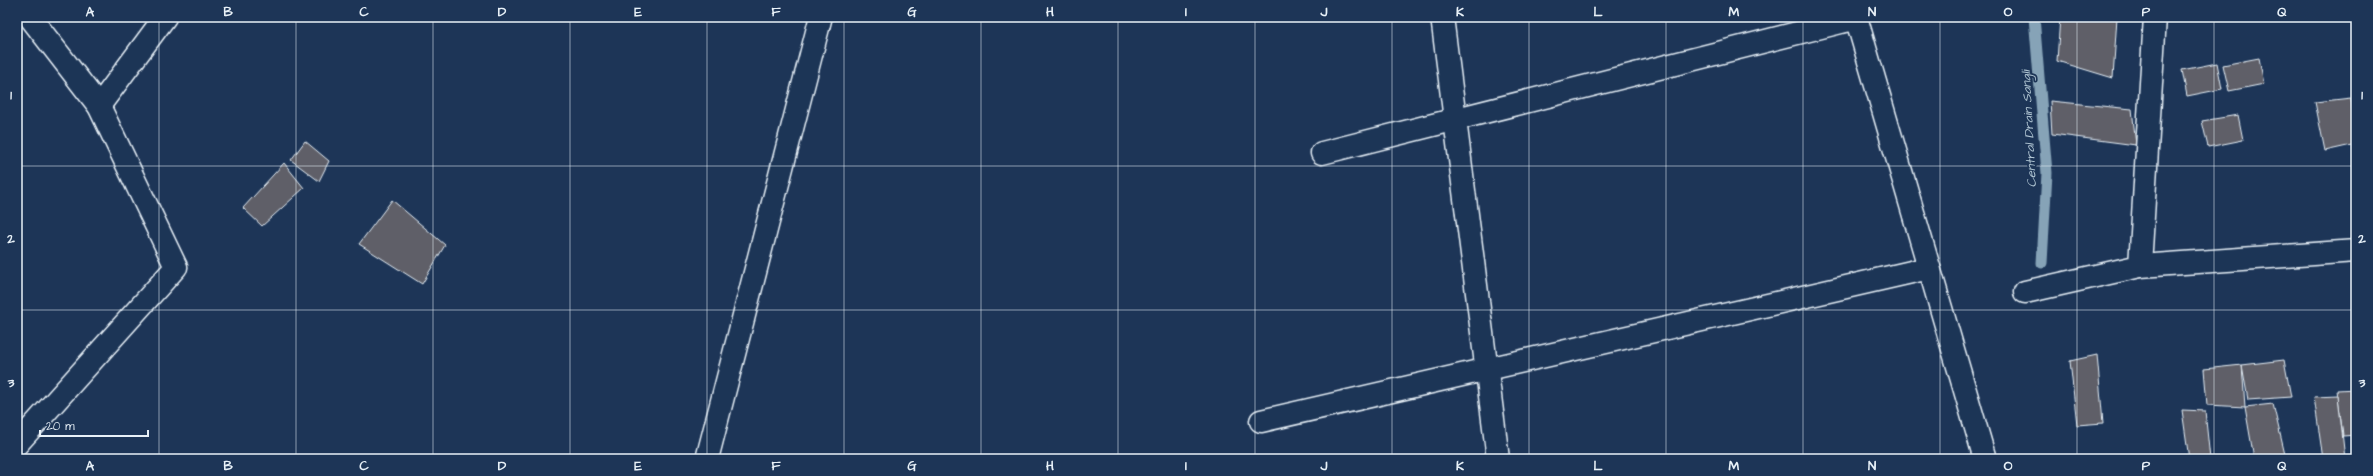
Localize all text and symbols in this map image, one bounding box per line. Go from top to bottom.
text: A [86,3,95,21]
text: B [223,3,233,21]
text: C [359,3,369,21]
text: D [498,3,507,21]
text: E [634,3,642,21]
text: F [771,3,781,21]
text: G [907,3,917,21]
text: H [1046,3,1054,21]
text: I [1185,3,1187,21]
text: J [1320,3,1328,21]
text: K [1456,3,1464,21]
text: L [1593,3,1603,21]
text: M [1729,3,1740,21]
text: N [1868,3,1876,21]
text: O [2004,3,2013,21]
text: P [2142,3,2151,21]
text: Q [2277,3,2287,21]
water label: Central Drain Sangli [2017,68,2042,188]
text: 1 [10,86,12,104]
text: 1 [2361,86,2363,104]
text: 2 [6,230,15,248]
text: 2 [2357,230,2366,248]
text: 3 [7,374,15,392]
text: 3 [2358,374,2366,392]
scale bar [40,412,148,438]
text: 20 m [46,418,75,435]
text: A [86,457,95,475]
text: B [223,457,233,475]
text: C [359,457,369,475]
text: D [498,457,507,475]
text: E [634,457,642,475]
text: F [771,457,781,475]
text: G [907,457,917,475]
text: H [1046,457,1054,475]
text: I [1185,457,1187,475]
text: J [1320,457,1328,475]
text: K [1456,457,1464,475]
text: L [1593,457,1603,475]
text: M [1729,457,1740,475]
text: N [1868,457,1876,475]
text: O [2004,457,2013,475]
text: P [2142,457,2151,475]
text: Q [2277,457,2287,475]

